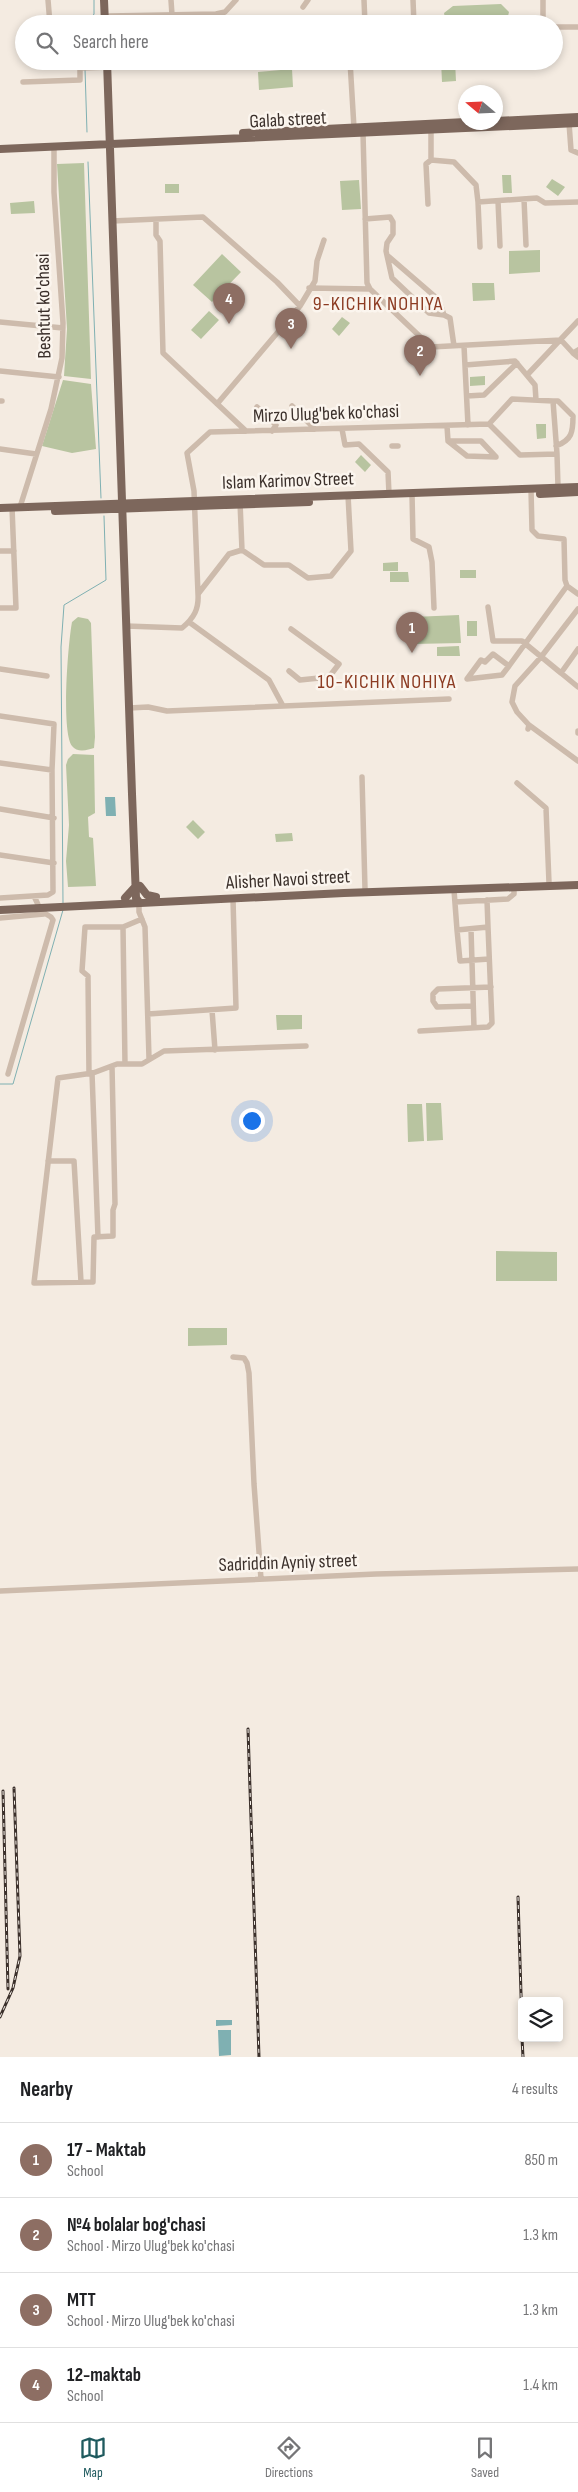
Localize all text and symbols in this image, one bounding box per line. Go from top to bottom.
search box [15,15,563,70]
icon: search [33,29,61,57]
text: Search here [73,31,149,54]
north arrow [458,85,503,130]
street label: Galab street [249,106,327,134]
street label: Beshtut ko'chasi [32,253,56,359]
pin: 4 [213,283,245,324]
district label: 9-KICHIK NOHIYA [313,292,443,316]
pin: 3 [275,308,307,349]
pin: 2 [404,335,436,376]
street label: Mirzo Ulug'bek ko'chasi [253,400,399,428]
street label: Islam Karimov Street [222,467,355,495]
pin: 1 [396,612,428,653]
district label: 10-KICHIK NOHIYA [318,670,456,694]
street label: Alisher Navoi street [224,865,351,895]
your location [239,1108,265,1134]
street label: Sadriddin Ayniy street [218,1549,358,1577]
map controls [518,1997,563,2042]
button: layers [518,1997,563,2042]
text: Nearby [20,2077,73,2102]
text: 4 results [512,2080,558,2099]
text: 17 - Maktab [67,2139,146,2162]
text: 1 [33,2151,39,2170]
text: 850 m [525,2151,558,2170]
text: School [67,2162,103,2181]
text: №4 bolalar bog'chasi [67,2214,206,2237]
text: 2 [32,2226,40,2245]
text: 1.3 km [523,2226,558,2245]
text: School · Mirzo Ulug'bek ko'chasi [67,2237,235,2256]
text: MTT [67,2289,96,2312]
text: 3 [32,2301,40,2320]
text: 1.3 km [523,2301,558,2320]
text: School · Mirzo Ulug'bek ko'chasi [67,2312,235,2331]
text: 12-maktab [67,2364,141,2387]
text: 4 [32,2376,40,2395]
text: 1.4 km [523,2376,558,2395]
text: School [67,2387,103,2406]
tab: Map [79,2434,107,2481]
tab: Directions [265,2434,313,2481]
tab: Saved [471,2434,499,2481]

